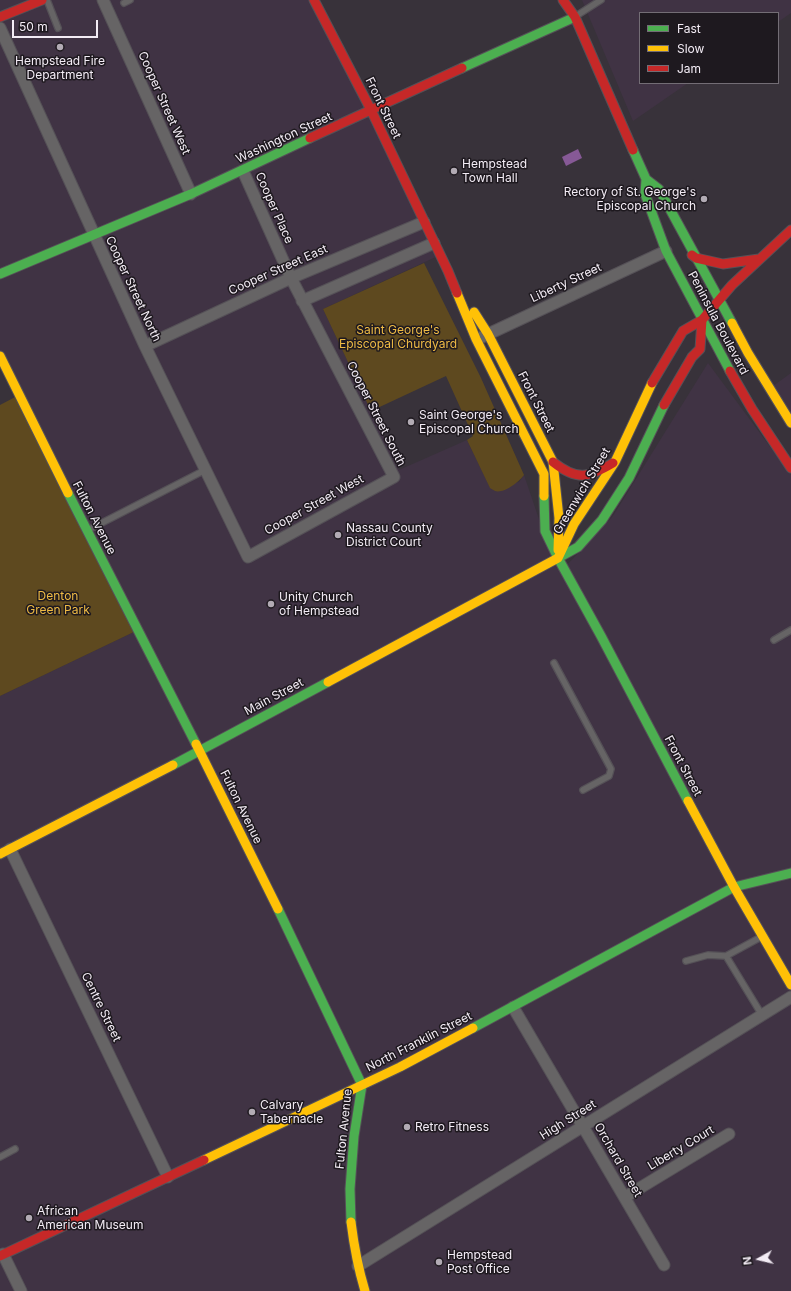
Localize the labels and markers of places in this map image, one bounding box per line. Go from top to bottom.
marker: Hempstead Fire Department [55,42,65,52]
place label: Hempstead Fire Department [15,54,105,82]
place label: Hempstead Town Hall [462,157,527,185]
marker: Hempstead Town Hall [449,166,459,176]
place label: Rectory of St. George's Episcopal Church [564,185,696,213]
marker: Rectory of St. George's Episcopal Church [699,194,709,204]
place label: Saint George's Episcopal Church [419,408,519,436]
marker: Saint George's Episcopal Church [406,417,416,427]
place label: Nassau County District Court [346,521,433,549]
marker: Nassau County District Court [333,530,343,540]
place label: Unity Church of Hempstead [279,590,359,618]
marker: Unity Church of Hempstead [266,599,276,609]
place label: Calvary Tabernacle [260,1098,323,1126]
marker: Calvary Tabernacle [247,1107,257,1117]
place label: Retro Fitness [415,1120,489,1134]
marker: Retro Fitness [402,1122,412,1132]
place label: African American Museum [37,1204,143,1232]
marker: African American Museum [24,1213,34,1223]
place label: Hempstead Post Office [447,1248,512,1276]
marker: Hempstead Post Office [434,1257,444,1267]

